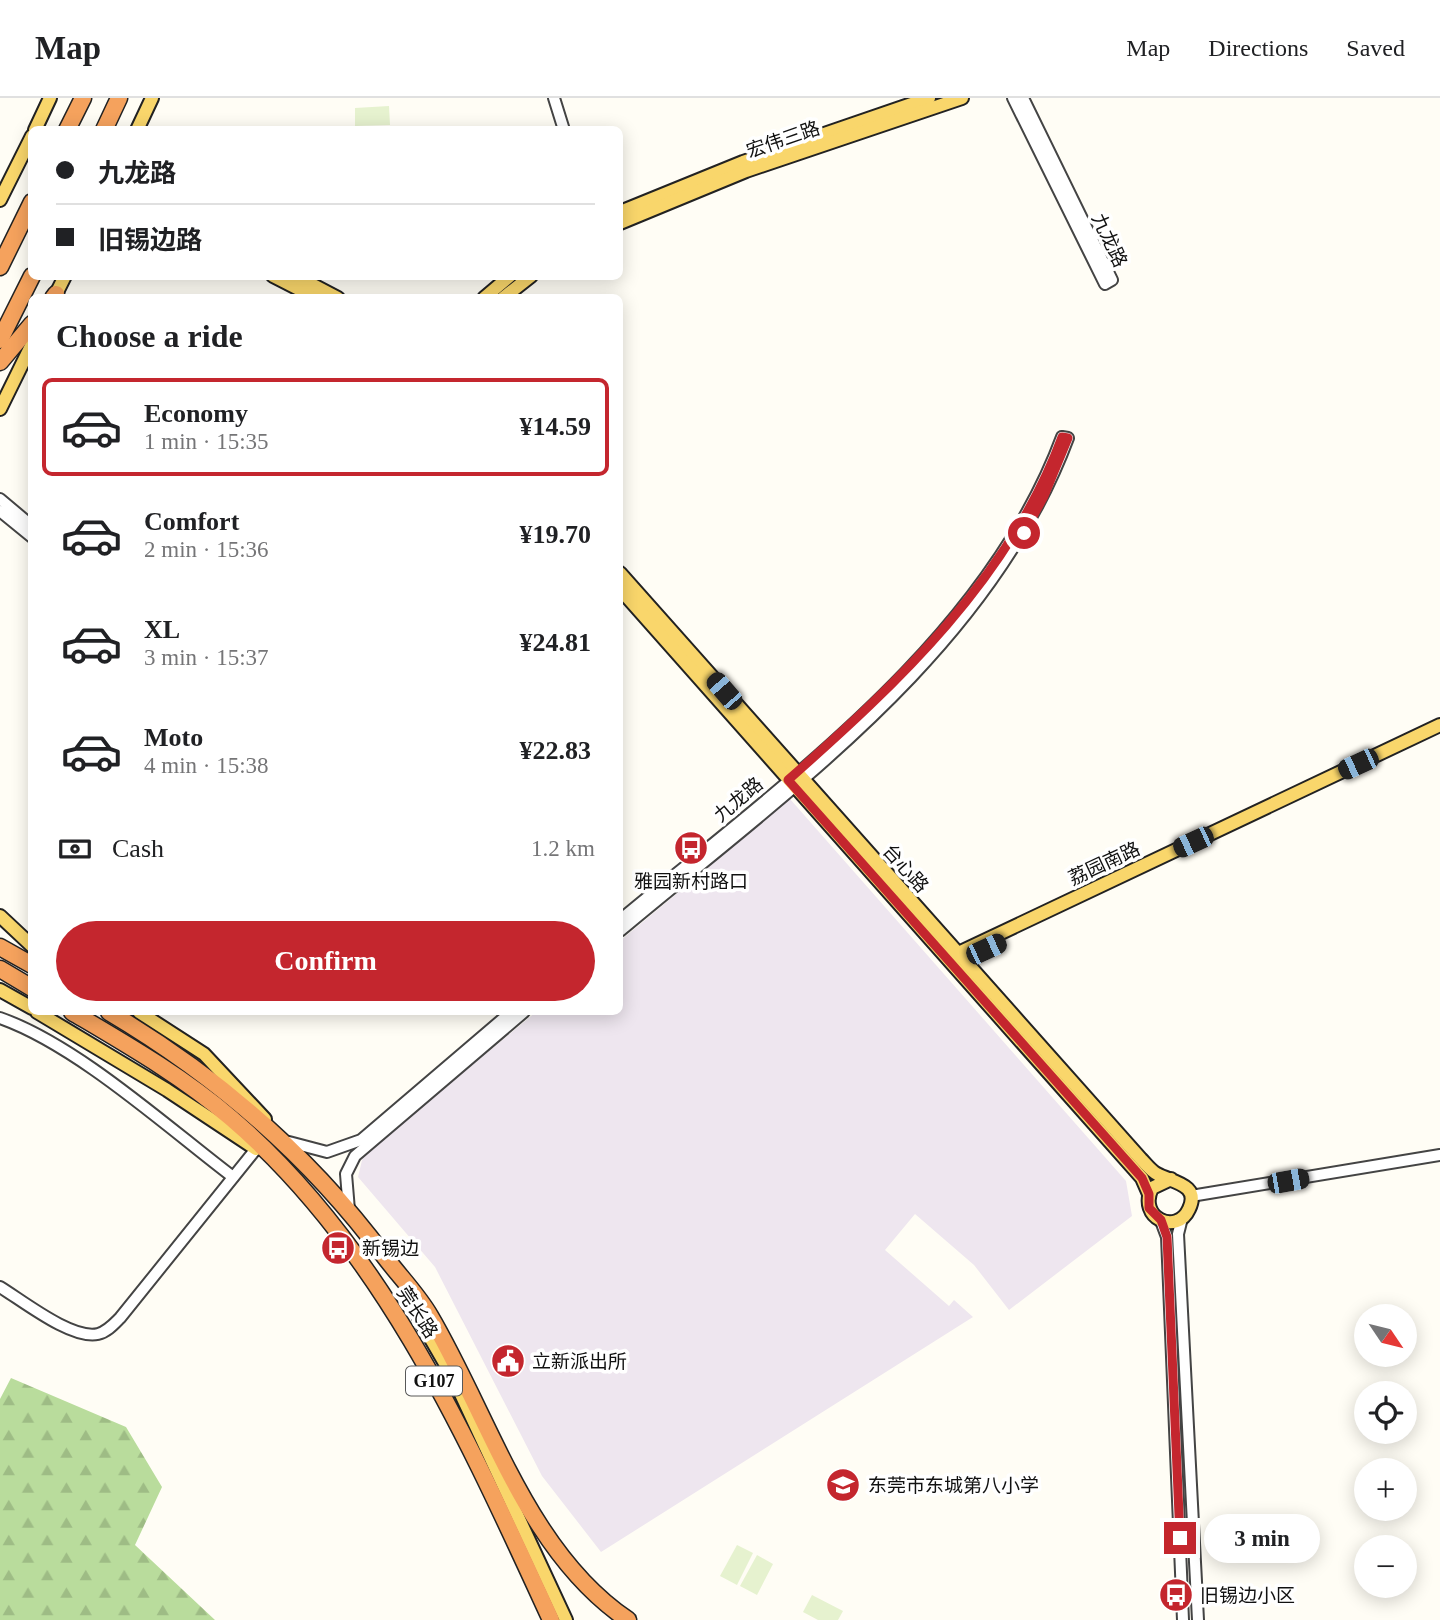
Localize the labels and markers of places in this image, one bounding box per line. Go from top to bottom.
bus stop icon: 雅园新村路口 [672,829,710,867]
place label: 雅园新村路口 [634,871,748,892]
bus stop icon: 新锡边 [319,1229,357,1267]
place label: 新锡边 [362,1238,419,1259]
public building icon: 立新派出所 [489,1342,527,1380]
place label: 立新派出所 [532,1351,627,1372]
school or university icon: 东莞市东城第八小学 [824,1466,862,1504]
place label: 东莞市东城第八小学 [868,1475,1039,1496]
bus stop icon: 旧锡边小区 [1157,1576,1195,1614]
place label: 旧锡边小区 [1200,1585,1295,1606]

